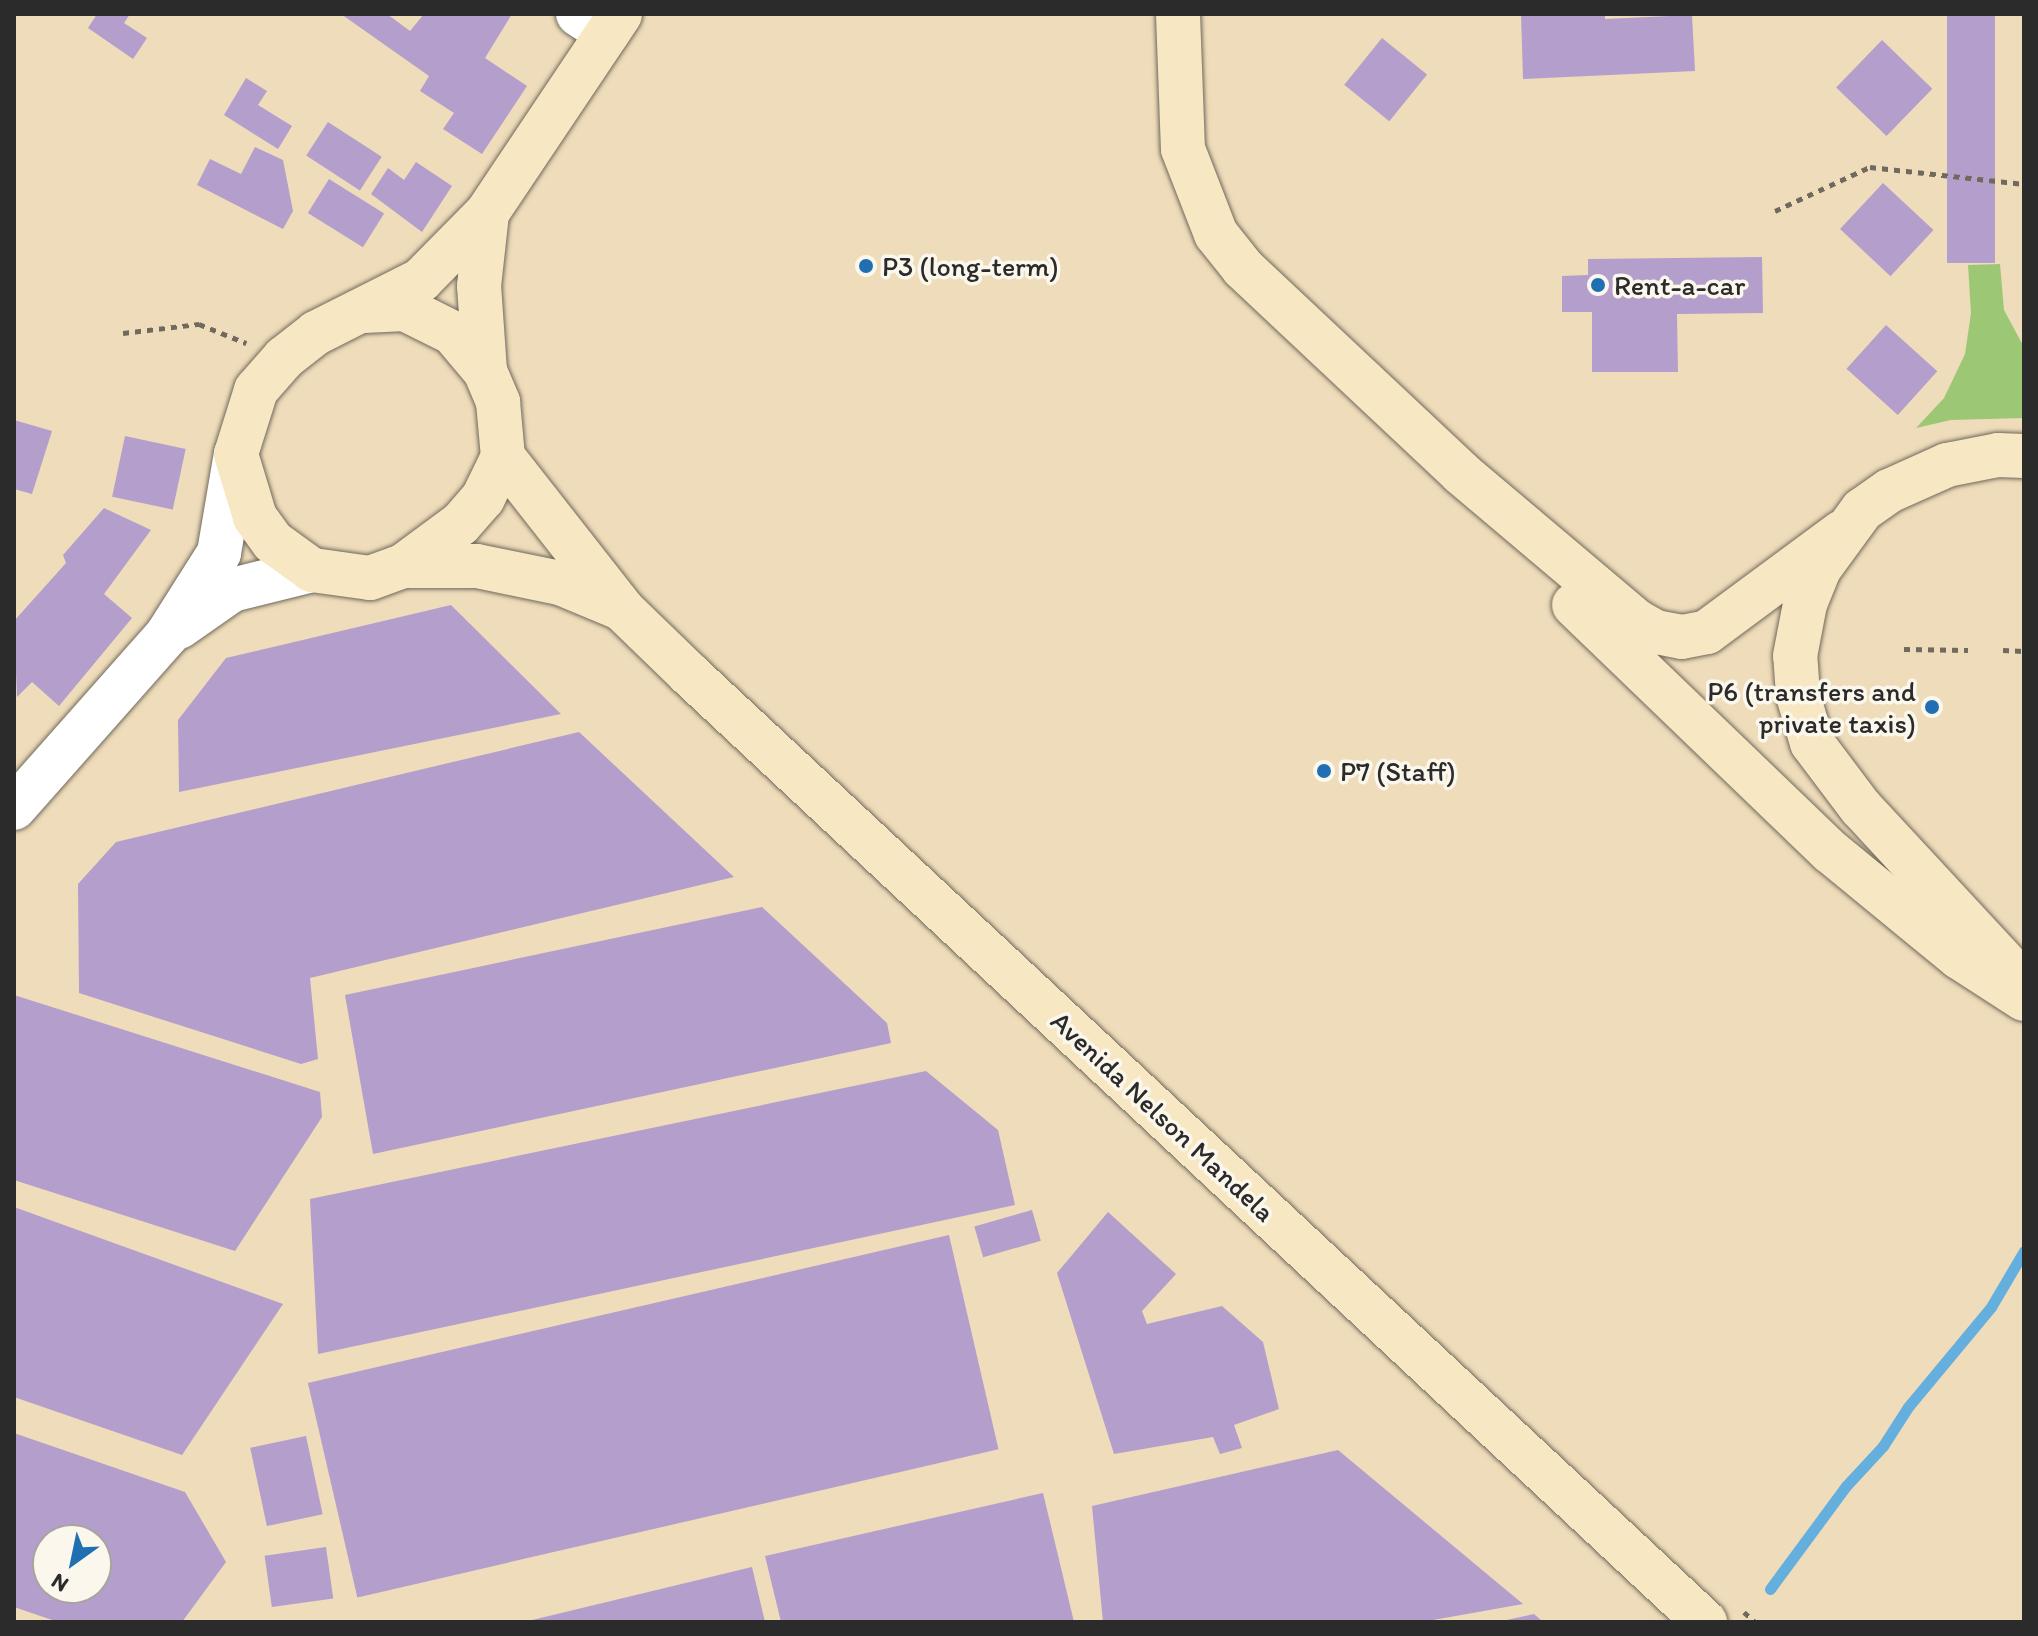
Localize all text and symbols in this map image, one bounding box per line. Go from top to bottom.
place label: P3 (long-term) [882,249,1059,283]
marker: P3 (long-term) [857,257,875,275]
place label: Rent-a-car [1614,268,1745,302]
marker: Rent-a-car [1589,276,1607,294]
place label: P6 (transfers and private taxis) [1707,674,1916,740]
marker: P6 (transfers and private taxis) [1923,698,1941,716]
place label: P7 (Staff) [1340,754,1456,788]
marker: P7 (Staff) [1315,762,1333,780]
street label: Avenida Nelson Mandela [1044,1003,1282,1229]
north arrow [32,1524,112,1604]
text: N [46,1568,73,1598]

